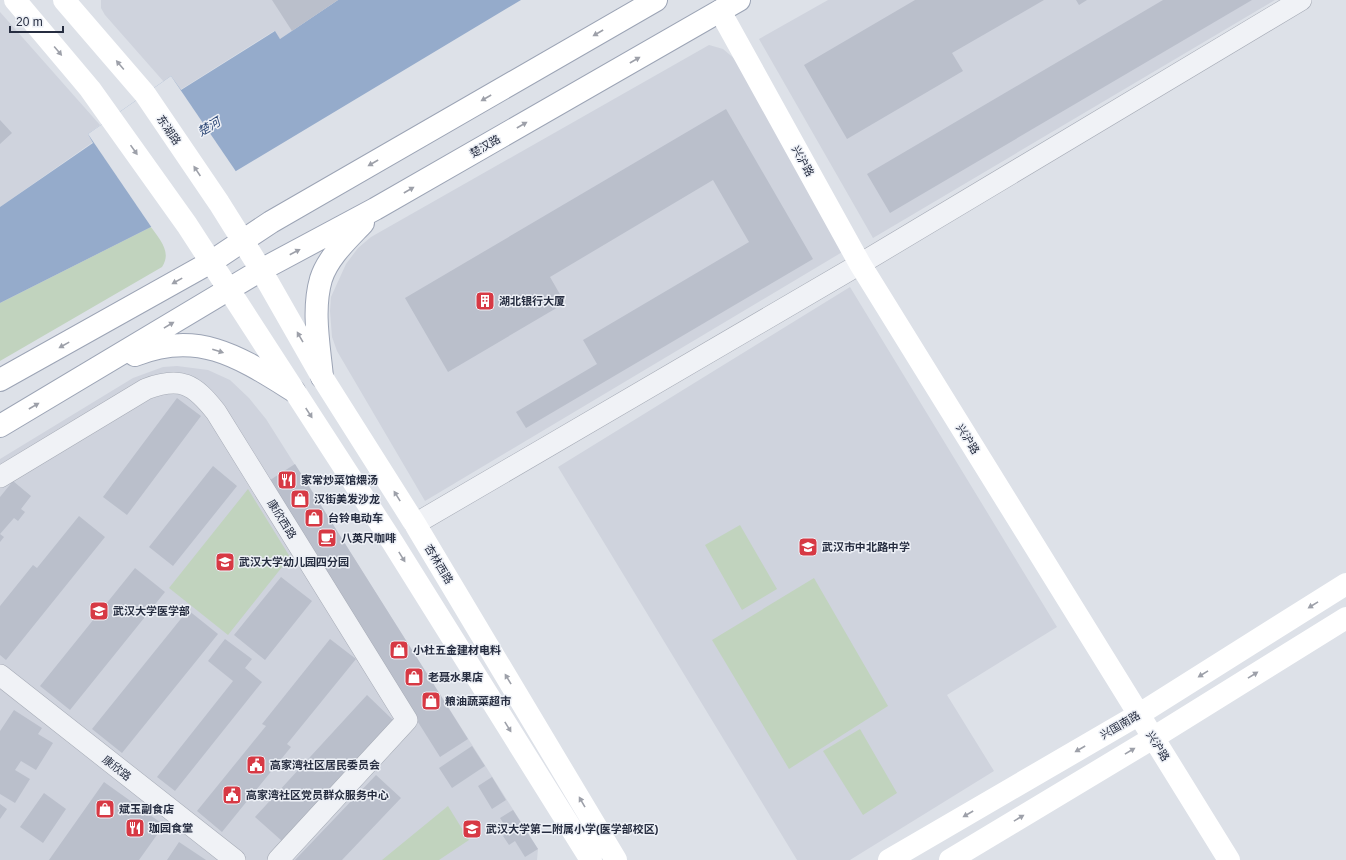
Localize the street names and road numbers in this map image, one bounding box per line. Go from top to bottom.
street label: 东湖路 [155,113,183,147]
street label: 楚汉路 [468,133,502,159]
street label: 兴沪路 [790,144,816,178]
street label: 兴沪路 [954,422,982,456]
street label: 康欣西路 [265,497,299,541]
street label: 杏林西路 [423,542,455,586]
street label: 兴国南路 [1098,709,1142,741]
street label: 兴沪路 [1144,729,1172,763]
street label: 康欣路 [100,753,134,783]

